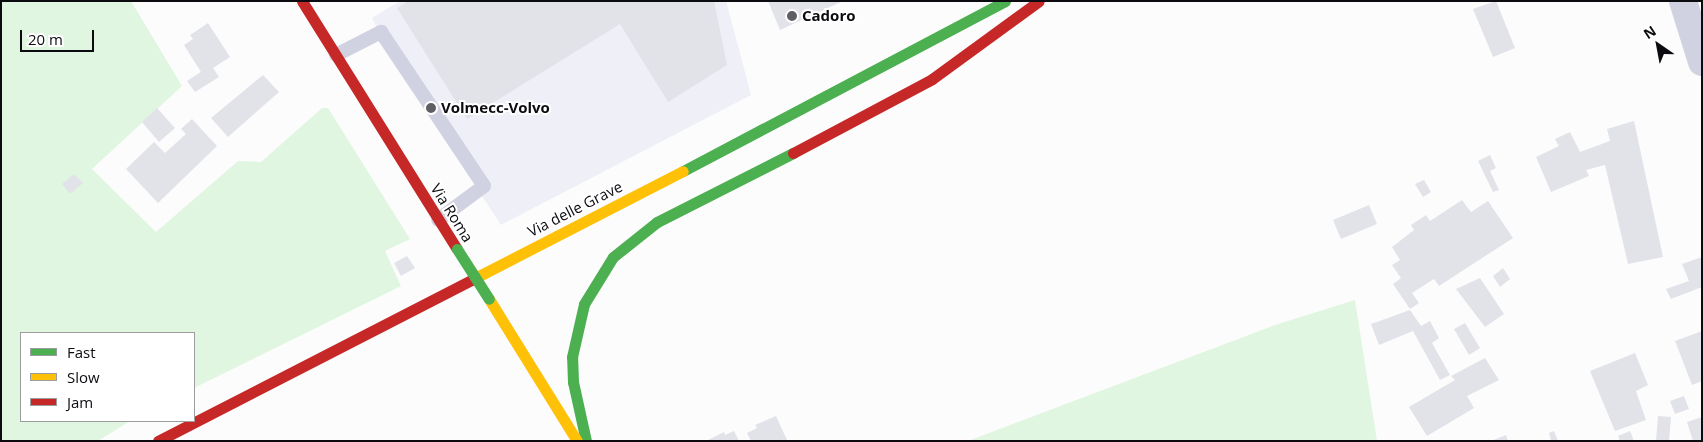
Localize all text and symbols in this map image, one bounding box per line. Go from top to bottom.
place label: Cadoro [802,7,855,25]
marker: Cadoro [786,10,798,22]
scale bar [22,20,96,52]
north arrow [1633,20,1683,70]
text: N [1640,21,1660,43]
text: 20 m [28,29,63,49]
place label: Volmecc-Volvo [441,99,550,117]
marker: Volmecc-Volvo [425,102,437,114]
street label: Via delle Grave [525,177,625,241]
street label: Via Roma [427,180,477,246]
legend [20,332,195,422]
text: Fast [67,342,96,362]
text: Slow [67,367,100,387]
text: Jam [67,392,93,412]

